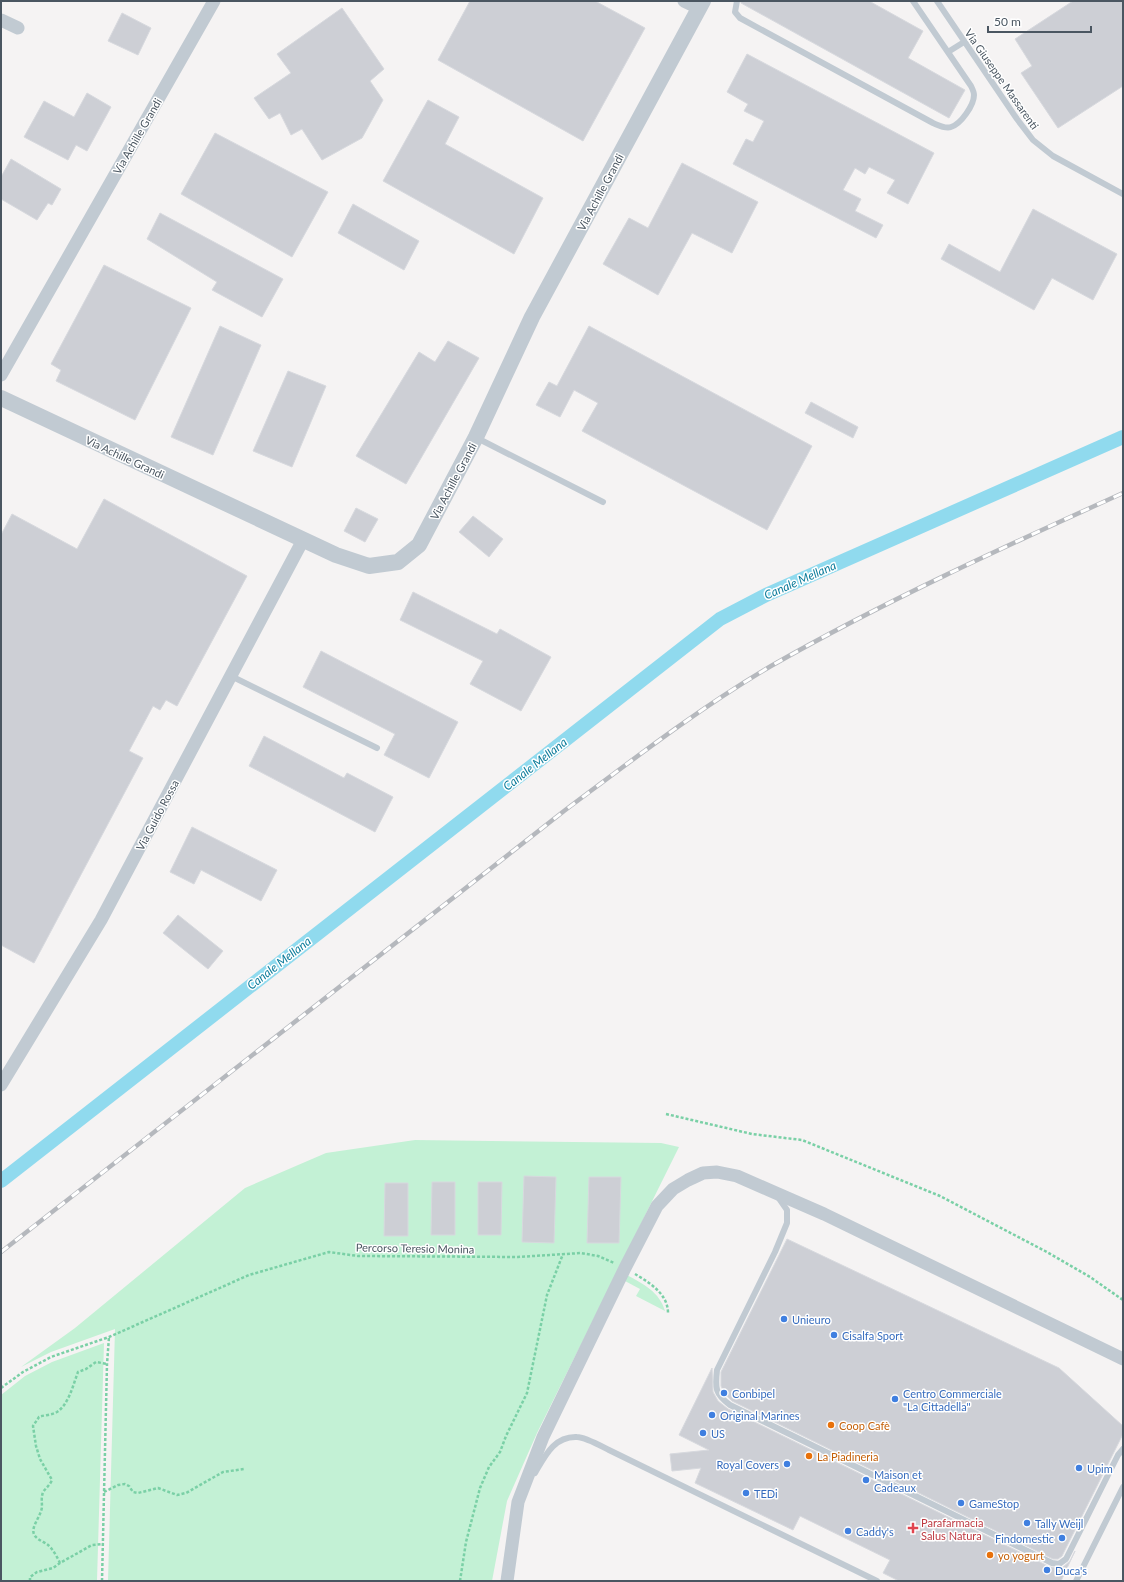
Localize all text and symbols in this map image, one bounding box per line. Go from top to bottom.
scale bar [988,8,1091,34]
text: 50 m [994,14,1021,29]
street label: Via Giuseppe Massarenti [962,26,1042,132]
street label: Via Achille Grandi [110,95,164,176]
street label: Via Achille Grandi [574,151,626,233]
street label: Via Achille Grandi [84,433,167,481]
street label: Via Achille Grandi [427,440,479,522]
water label: Canale Mellana [762,557,838,603]
water label: Canale Mellana [500,734,570,794]
street label: Via Guido Rossa [133,777,181,853]
water label: Canale Mellana [244,933,314,993]
street label: Percorso Teresio Monina [356,1240,474,1256]
place label: Unieuro [792,1313,831,1326]
marker: Unieuro [779,1314,789,1324]
place label: Cisalfa Sport [842,1329,903,1342]
marker: Cisalfa Sport [829,1330,839,1340]
place label: Conbipel [732,1387,775,1400]
place label: Centro Commerciale "La Cittadella" [903,1387,1002,1413]
marker: Conbipel [719,1388,729,1398]
marker: Centro Commerciale "La Cittadella" [890,1394,900,1404]
place label: Original Marines [720,1409,800,1422]
marker: Original Marines [707,1410,717,1420]
place label: Coop Cafè [839,1419,890,1432]
marker: Coop Cafè [826,1420,836,1430]
place label: US [711,1427,725,1440]
marker: US [698,1428,708,1438]
place label: La Piadineria [817,1450,878,1463]
marker: La Piadineria [804,1451,814,1461]
place label: Royal Covers [717,1458,779,1471]
marker: Royal Covers [782,1459,792,1469]
place label: Upim [1087,1462,1113,1475]
marker: Upim [1074,1463,1084,1473]
place label: Maison et Cadeaux [874,1468,922,1494]
marker: Maison et Cadeaux [861,1475,871,1485]
place label: TEDi [754,1487,778,1500]
marker: TEDi [741,1488,751,1498]
place label: GameStop [969,1497,1019,1510]
marker: GameStop [956,1498,966,1508]
place label: Parafarmacia Salus Natura [921,1516,983,1542]
place label: Tally Weijl [1035,1517,1083,1530]
marker: Tally Weijl [1022,1518,1032,1528]
marker: Parafarmacia Salus Natura [908,1523,918,1533]
place label: Caddy's [856,1525,894,1538]
marker: Caddy's [843,1526,853,1536]
place label: Findomestic [995,1532,1054,1545]
marker: Findomestic [1057,1533,1067,1543]
place label: yo yogurt [998,1549,1044,1562]
marker: yo yogurt [985,1550,995,1560]
place label: Duca's [1055,1564,1087,1577]
marker: Duca's [1042,1565,1052,1575]

